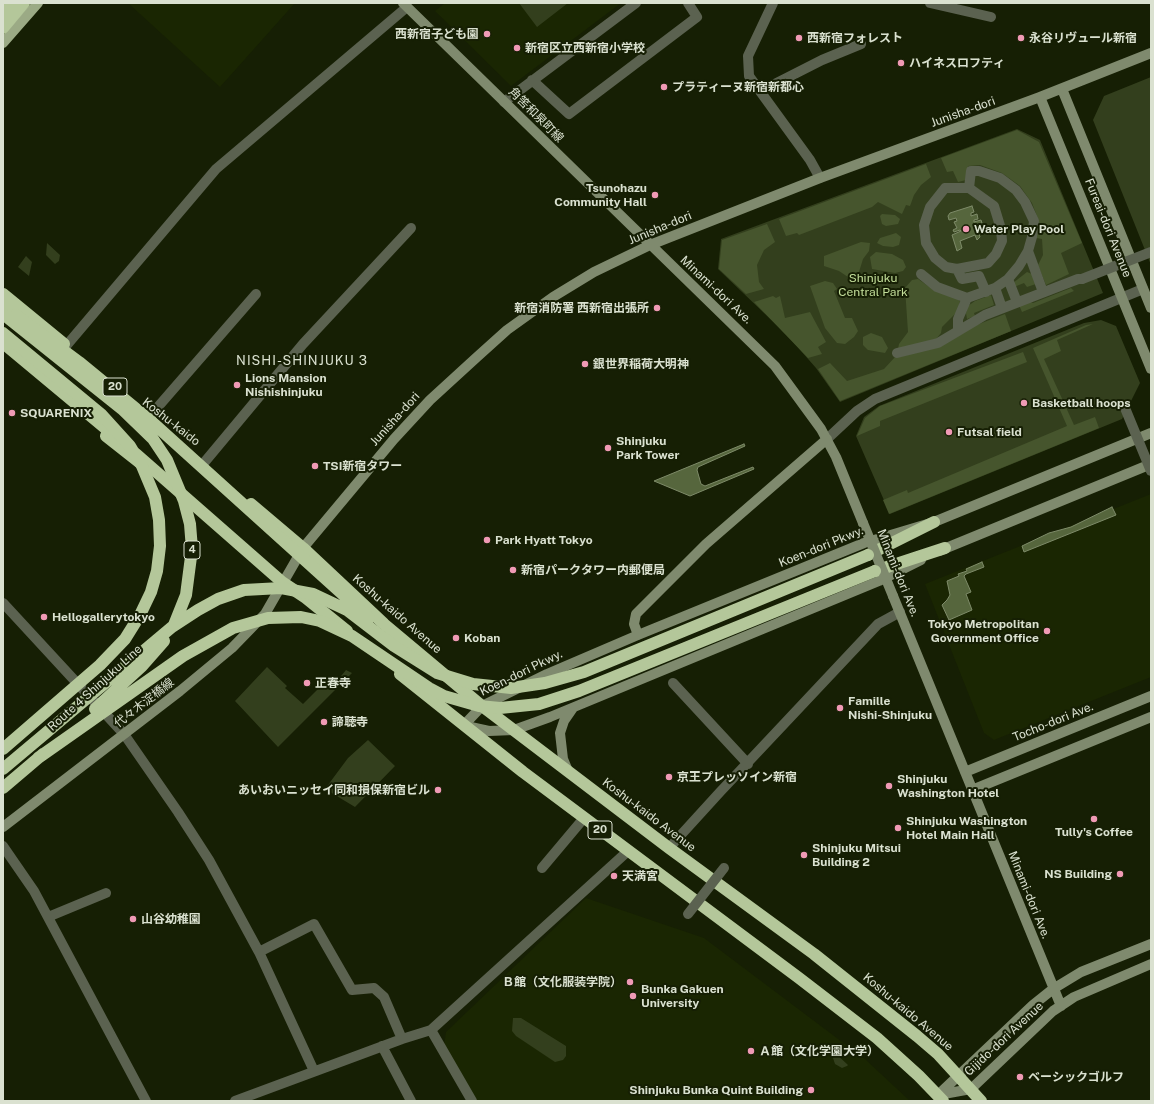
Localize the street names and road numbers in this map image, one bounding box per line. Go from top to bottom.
street label: 角筈和泉町線 [505,84,567,146]
street label: Junisha-dori [929,94,997,130]
street label: Fureai-dori Avenue [1082,176,1134,280]
street label: Junisha-dori [626,208,694,248]
street label: Minami-dori Ave. [677,253,755,327]
road number: 20 [103,378,127,396]
street label: Junisha-dori [367,389,423,449]
street label: Koshu-kaido [139,395,203,449]
street label: Koen-dori Pkwy. [777,523,865,571]
street label: Minami-dori Ave. [874,527,922,619]
road number: 4 [184,541,200,559]
street label: Koshu-kaido Avenue [350,571,444,657]
street label: Route 4 Shinjuku Line [45,642,145,734]
street label: Koen-dori Pkwy. [477,647,565,699]
street label: 代々木淀橋線 [111,675,177,731]
street label: Tocho-dori Ave. [1011,699,1095,745]
street label: Koshu-kaido Avenue [599,775,699,855]
road number: 20 [588,821,612,839]
street label: Minami-dori Ave. [1005,849,1053,941]
street label: Koshu-kaido Avenue [860,970,956,1054]
street label: Gijido-dori Avenue [962,999,1046,1079]

